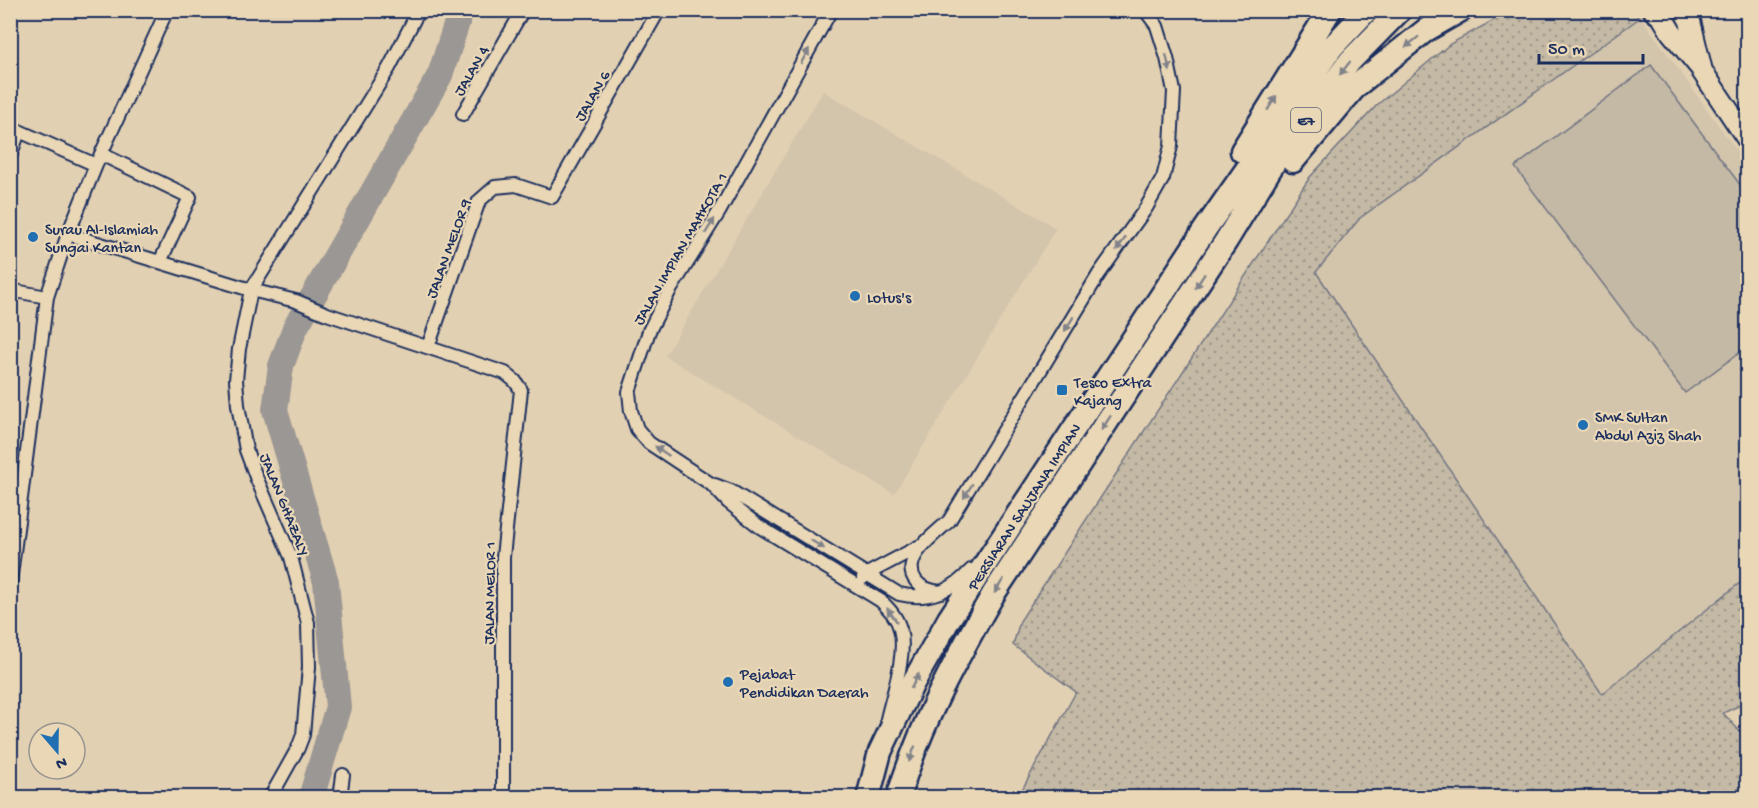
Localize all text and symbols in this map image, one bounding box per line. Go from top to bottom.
scale bar [1539,27,1642,65]
one-way arrow [1404,35,1420,48]
text: 50 m [1548,40,1585,61]
street label: JALAN 4 [451,43,495,100]
one-way arrow [800,47,810,64]
one-way arrow [1164,54,1173,73]
one-way arrow [1339,60,1352,76]
street label: JALAN 6 [572,67,617,126]
one-way arrow [1267,94,1278,111]
road number: E7 [1291,108,1321,132]
street label: JALAN IMPIAN MAHKOTA 1 [631,170,733,329]
street label: JALAN MELOR 9 [424,197,477,301]
one-way arrow [705,218,716,234]
place label: Surau Al-Islamiah Sungai Kantan [45,222,159,259]
marker: Surau Al-Islamiah Sungai Kantan [26,230,40,244]
one-way arrow [1115,235,1127,251]
one-way arrow [1195,273,1206,289]
marker: Lotus's [848,289,862,303]
place label: Lotus's [867,290,912,309]
one-way arrow [1064,316,1074,333]
place label: Tesco Extra Kajang [1073,375,1152,412]
marker: Tesco Extra Kajang [1055,383,1069,397]
place label: SMK Sultan Abdul Aziz Shah [1595,410,1702,447]
one-way arrow [1101,415,1112,431]
marker: SMK Sultan Abdul Aziz Shah [1576,418,1590,432]
street label: PERSIARAN SAUJANA IMPIAN [964,421,1087,596]
one-way arrow [654,446,671,457]
street label: JALAN GHAZALY [253,451,312,559]
one-way arrow [962,483,973,499]
one-way arrow [808,539,825,550]
street label: JALAN MELOR 1 [481,542,502,645]
one-way arrow [993,577,1005,593]
one-way arrow [886,607,898,623]
place label: Pejabat Pendidikan Daerah [739,667,869,704]
one-way arrow [910,672,920,689]
marker: Pejabat Pendidikan Daerah [721,675,735,689]
north arrow [27,721,87,781]
one-way arrow [907,746,917,764]
text: N [52,751,69,773]

